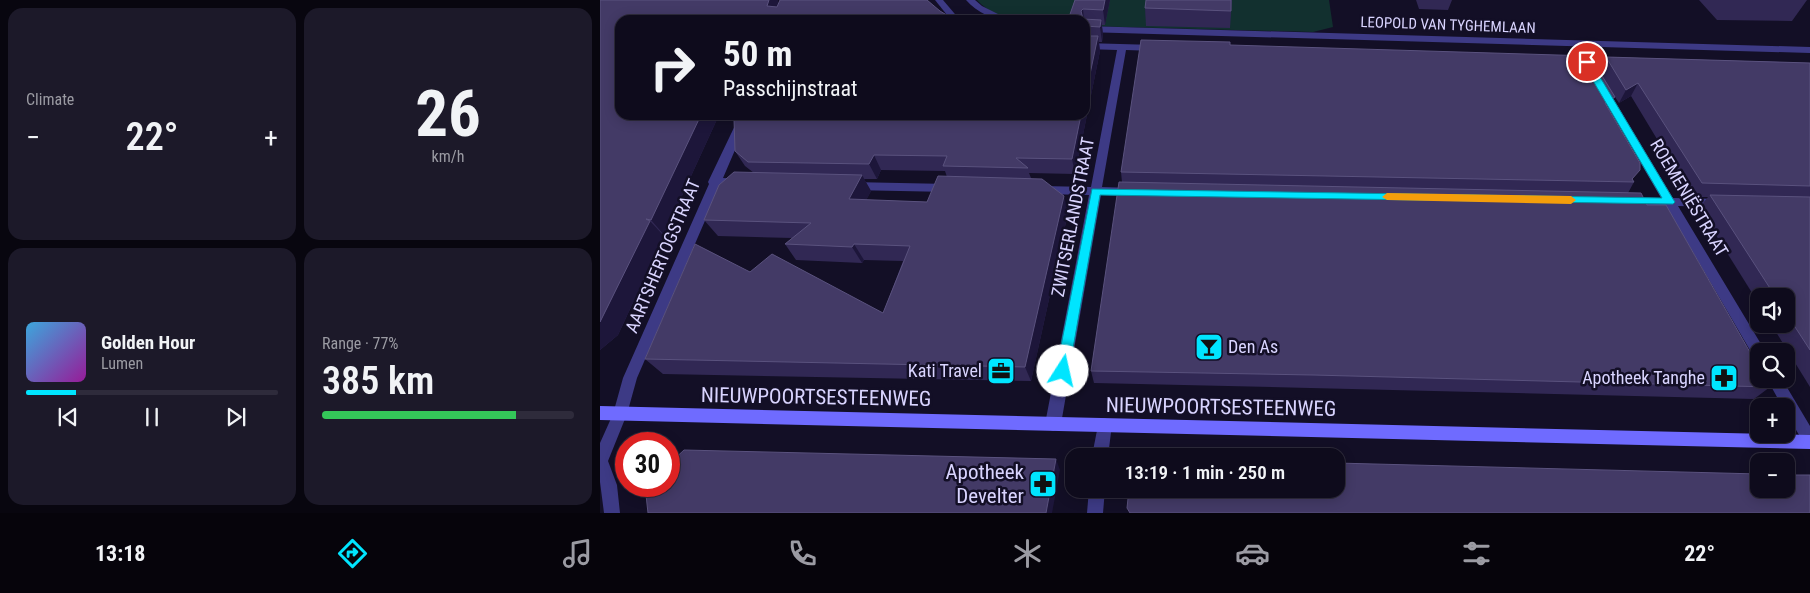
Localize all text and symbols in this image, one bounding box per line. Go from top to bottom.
street label: LEOPOLD VAN TYGHEMLAAN [1360,13,1536,37]
text: 50 m [723,34,792,75]
icon: right [640,35,705,100]
pin [1566,41,1608,83]
icon: arrive [1573,48,1601,76]
text: 26 [415,76,481,152]
text: Passchijnstraat [723,76,858,101]
text: Climate [26,90,74,109]
text: 22° [126,115,178,159]
text: − [26,121,40,154]
text: + [264,121,278,154]
street label: ZWITSERLANDSTRAAT [1047,135,1098,299]
street label: ROEMENIËSTRAAT [1646,135,1733,260]
text: km/h [432,147,464,166]
street label: AARTSHERTOGSTRAAT [621,176,704,336]
map controls [1750,288,1795,498]
button: sound [1750,288,1795,333]
text: Golden Hour [101,331,195,354]
bar icon: Den As [1194,332,1224,362]
text: Range · 77% [322,334,398,353]
place label: Den As [1228,336,1278,357]
button: search [1750,343,1795,388]
position arrow [1036,344,1088,396]
text: Lumen [101,354,143,373]
office icon: Kati Travel [986,356,1016,386]
text: 385 km [322,359,434,403]
place label: Kati Travel [908,360,982,381]
pharmacy icon: Apotheek Tanghe [1709,363,1739,393]
place label: Apotheek Tanghe [1582,367,1705,388]
street label: NIEUWPOORTSESTEENWEG [701,383,931,411]
street label: NIEUWPOORTSESTEENWEG [1106,393,1336,421]
button: + [1750,398,1795,443]
icon: previous [54,403,82,431]
icon: pause [138,403,166,431]
icon: next [222,403,250,431]
speed limit sign: 30 [615,432,680,497]
button: − [1750,453,1795,498]
place label: Apotheek Develter [945,460,1025,508]
text: 13:19 · 1 min · 250 m [1125,461,1285,484]
pharmacy icon: Apotheek Develter [1028,469,1058,499]
icon: directions [335,536,370,571]
icon: music [560,536,595,571]
icon: phone [785,536,820,571]
icon: climate [1010,536,1045,571]
icon: car [1235,536,1270,571]
icon: filters [1459,536,1494,571]
text: 13:18 [95,541,145,566]
text: 22° [1684,541,1715,566]

